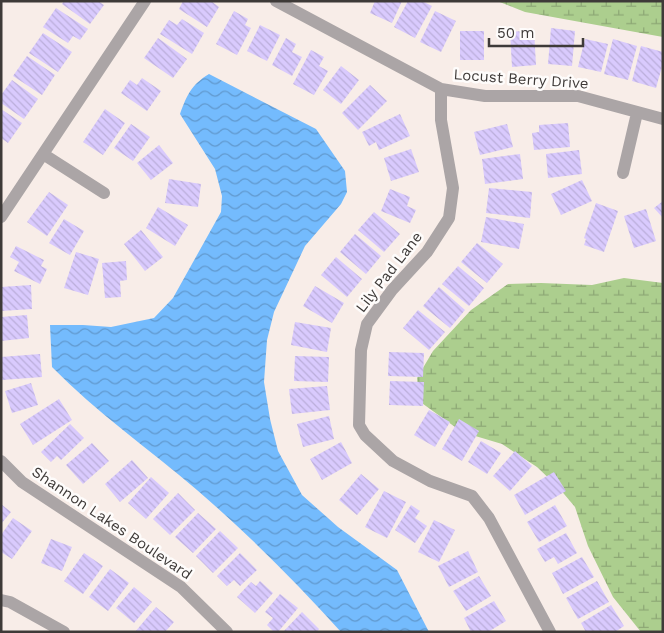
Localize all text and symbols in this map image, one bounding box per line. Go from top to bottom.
scale bar [489,15,583,47]
text: 50 m [497,24,534,42]
street label: Locust Berry Drive [453,65,589,93]
street label: Lily Pad Lane [352,228,426,316]
street label: Shannon Lakes Boulevard [29,463,195,583]

